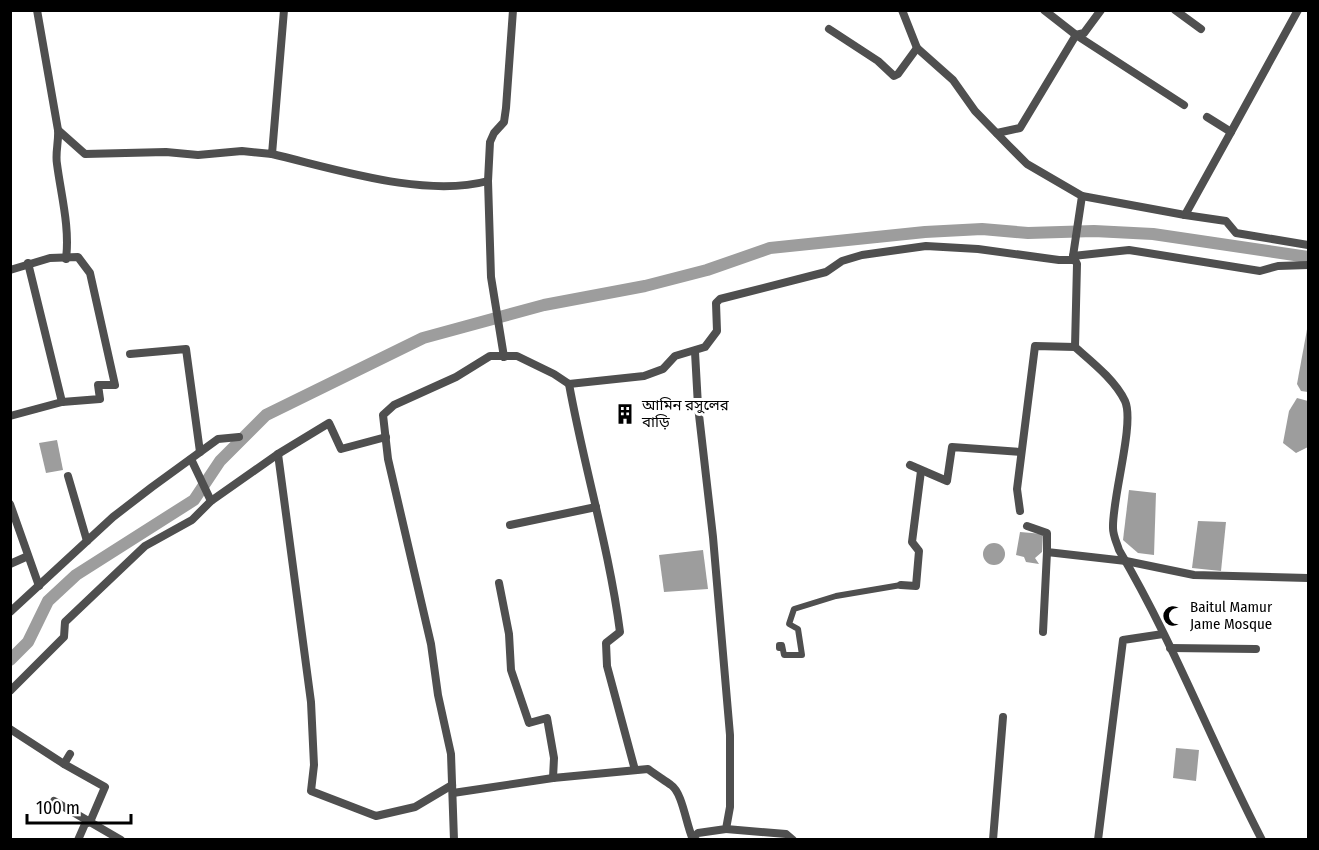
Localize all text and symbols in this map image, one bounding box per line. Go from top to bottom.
place label: আমিন রসুলের বাড়ি [641,396,730,431]
building icon: আমিন রসুলের বাড়ি [613,402,637,426]
place label: Baitul Mamur Jame Mosque [1190,598,1273,633]
mosque icon: Baitul Mamur Jame Mosque [1161,604,1185,628]
scale bar [27,787,130,825]
text: 100 m [36,797,80,819]

